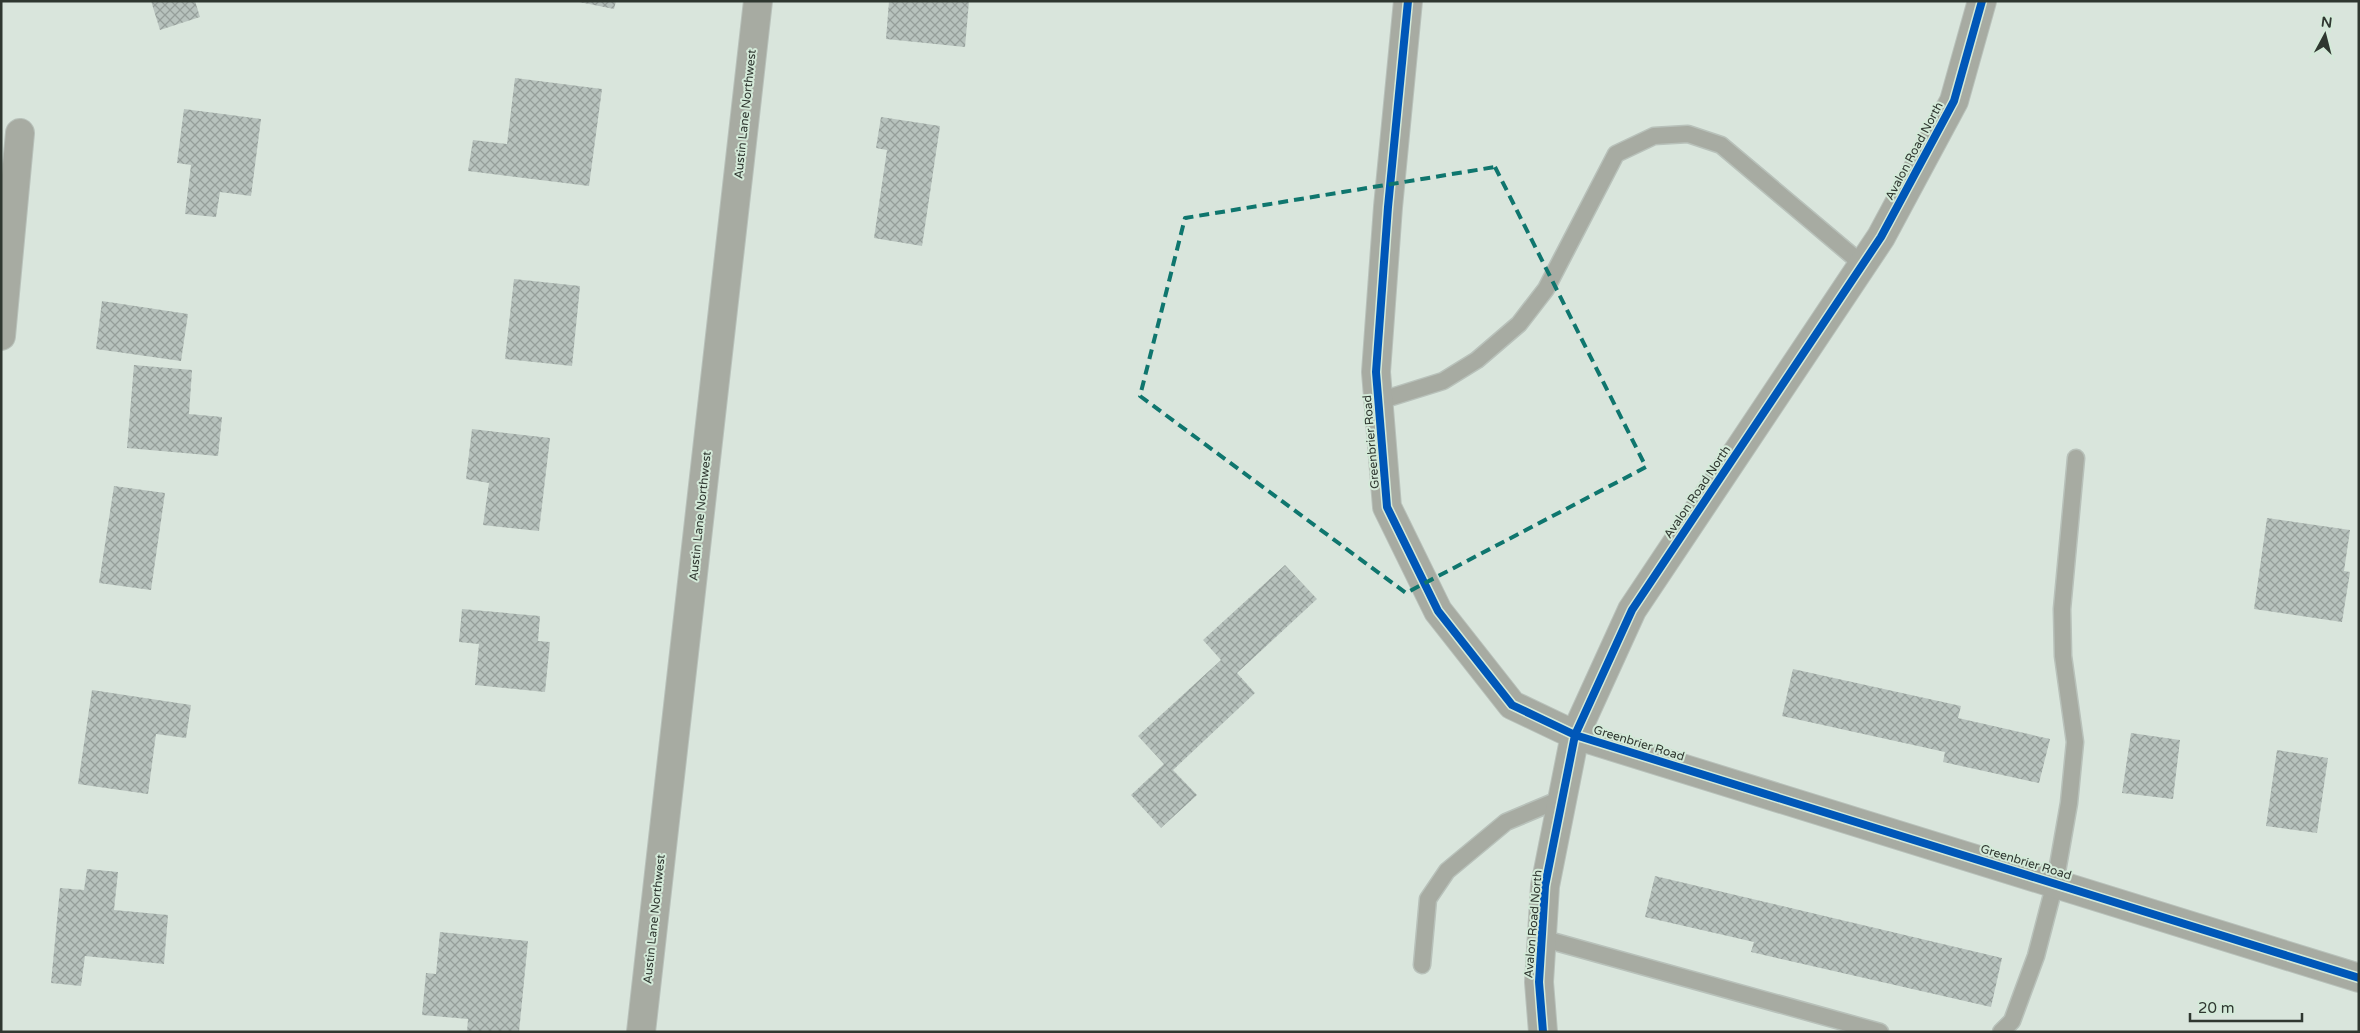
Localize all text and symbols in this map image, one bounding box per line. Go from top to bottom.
north arrow [2300,10,2350,60]
text: N [2320,13,2333,32]
street label: Austin Lane Northwest [731,48,759,180]
street label: Avalon Road North [1882,100,1946,202]
street label: Greenbrier Road [1360,394,1382,490]
street label: Avalon Road North [1661,443,1733,541]
street label: Austin Lane Northwest [686,450,714,582]
street label: Greenbrier Road [1592,723,1686,763]
street label: Greenbrier Road [1979,842,2073,882]
street label: Austin Lane Northwest [640,853,668,985]
street label: Avalon Road North [1521,869,1545,979]
scale bar [2190,990,2302,1022]
text: 20 m [2198,999,2235,1017]

